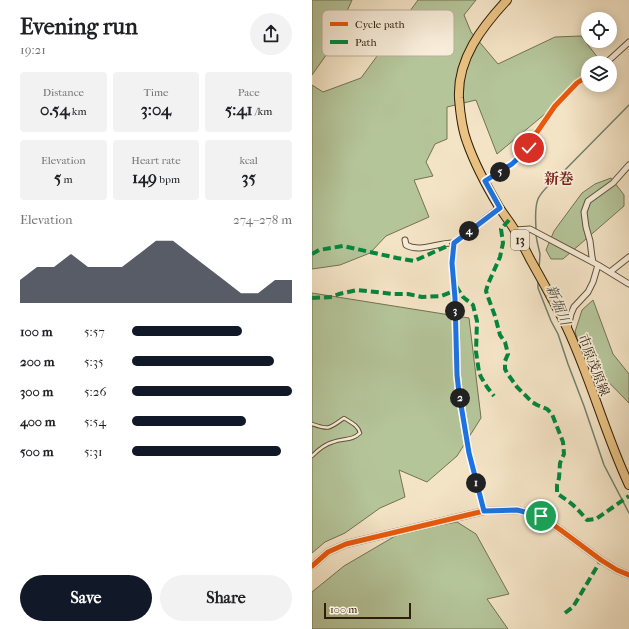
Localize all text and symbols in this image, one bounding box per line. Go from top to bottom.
legend [322,10,454,56]
map controls [581,12,617,92]
button: locate [581,12,617,48]
button: share [250,13,292,55]
text: Evening run [20,14,138,40]
text: Cycle path [355,18,406,31]
text: Path [355,36,378,49]
text: 19:21 [20,42,46,57]
button: layers [581,56,617,92]
text: Distance [43,86,84,99]
text: Time [143,86,168,99]
text: Pace [238,86,260,99]
text: 0.54 [40,99,69,119]
text: 3:04 [141,99,171,119]
text: 5:41 [225,99,253,119]
text: km [69,105,87,118]
text: /km [253,105,272,118]
pin [512,131,546,165]
icon: check [518,137,540,159]
text: Elevation [41,154,86,167]
text: Heart rate [131,154,181,167]
text: kcal [239,154,258,167]
pin: 5 [490,162,510,182]
text: 5 [498,165,502,178]
text: 5 [54,167,61,187]
text: 149 [132,167,157,187]
text: 35 [241,167,256,187]
district label: 新巻 [544,170,574,188]
text: m [61,173,73,186]
text: bpm [157,173,180,186]
text: Elevation [20,212,73,227]
text: 274–278 m [233,212,292,227]
pin: 4 [459,221,479,241]
text: 4 [466,224,472,237]
road number: 13 [511,230,529,250]
water label: 新堀川 [542,282,574,330]
pin: 3 [445,301,465,321]
text: 3 [453,304,457,317]
text: 100 m [20,324,53,339]
text: 5:57 [84,324,105,339]
street label: 市原茂原線 [575,332,613,398]
text: 200 m [20,354,55,369]
text: 5:35 [84,354,104,369]
text: 300 m [20,384,53,399]
text: 5:26 [84,384,107,399]
pin: 2 [450,388,470,408]
text: 2 [457,391,463,404]
text: 400 m [20,414,56,429]
text: 5:54 [84,414,106,429]
text: 500 m [20,444,54,459]
text: 5:31 [84,444,103,459]
pin: 1 [466,473,486,493]
text: 1 [474,476,478,489]
pin [524,499,558,533]
icon: arrive [530,505,552,527]
button: Save [20,575,152,621]
button: Share [160,575,292,621]
scale bar [324,601,411,620]
text: 100 m [330,603,358,616]

